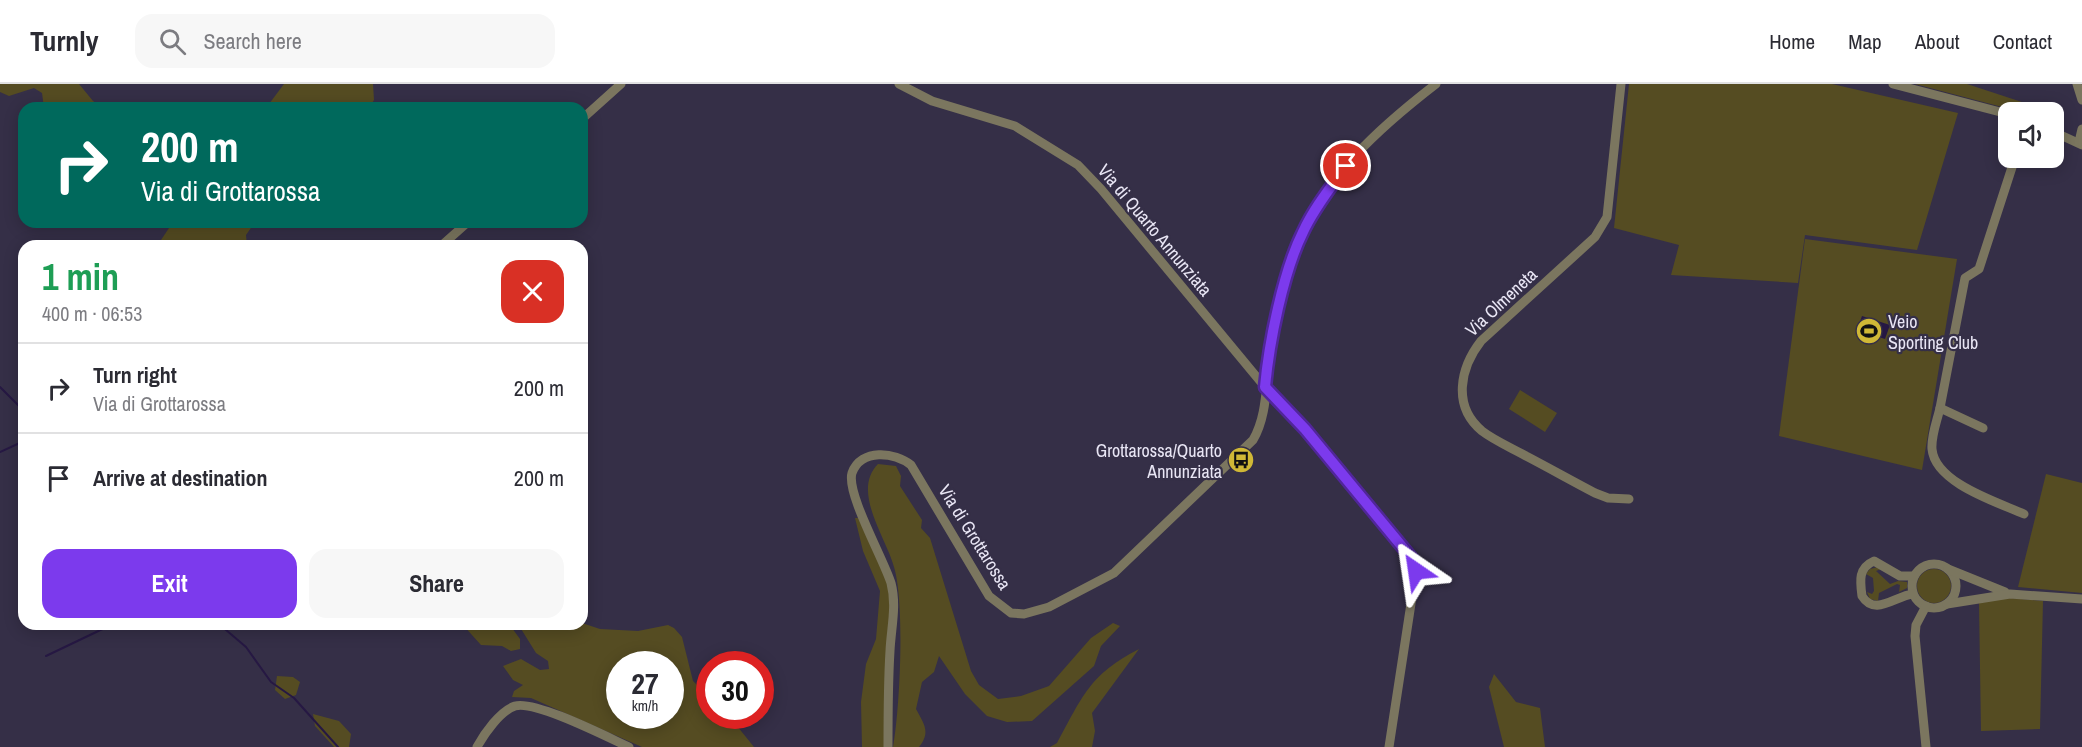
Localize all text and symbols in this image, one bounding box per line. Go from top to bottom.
search box [135,14,555,68]
text: Turnly [30,22,99,60]
icon: search [156,25,189,58]
text: Search here [204,26,302,56]
text: Home [1769,27,1815,56]
text: Map [1848,27,1882,56]
text: About [1915,27,1960,56]
text: Contact [1993,27,2052,56]
map controls [1998,102,2064,168]
button: sound [1998,102,2064,168]
text: 200 m [141,119,239,175]
icon: right [42,126,120,204]
pin [1320,140,1371,191]
icon: arrive [1329,149,1362,182]
street label: Via di Quarto Annunziata [1092,159,1218,301]
text: Via di Grottarossa [141,173,320,209]
text: 1 min [42,253,119,301]
button: close [501,260,564,323]
street label: Via Olmeneta [1460,262,1542,342]
text: 400 m · 06:53 [42,300,142,327]
place label: Veio Sporting Club [1888,309,1978,355]
sports icon: Veio Sporting Club [1854,316,1884,346]
text: Turn right [93,360,177,390]
icon: right [42,372,75,405]
text: 200 m [514,373,564,403]
text: Via di Grottarossa [93,390,226,417]
place label: Grottarossa/Quarto Annunziata [1096,438,1222,484]
bus stop icon: Grottarossa/Quarto Annunziata [1226,445,1256,475]
icon: arrive [42,462,75,495]
text: Arrive at destination [93,463,267,493]
text: 200 m [514,463,564,493]
street label: Via di Grottarossa [933,480,1017,594]
position arrow [1384,539,1448,603]
button: Exit [42,549,297,618]
button: Share [309,549,564,618]
speed limit sign: 30 [696,651,774,729]
text: 27 [631,663,659,703]
text: km/h [632,695,658,716]

